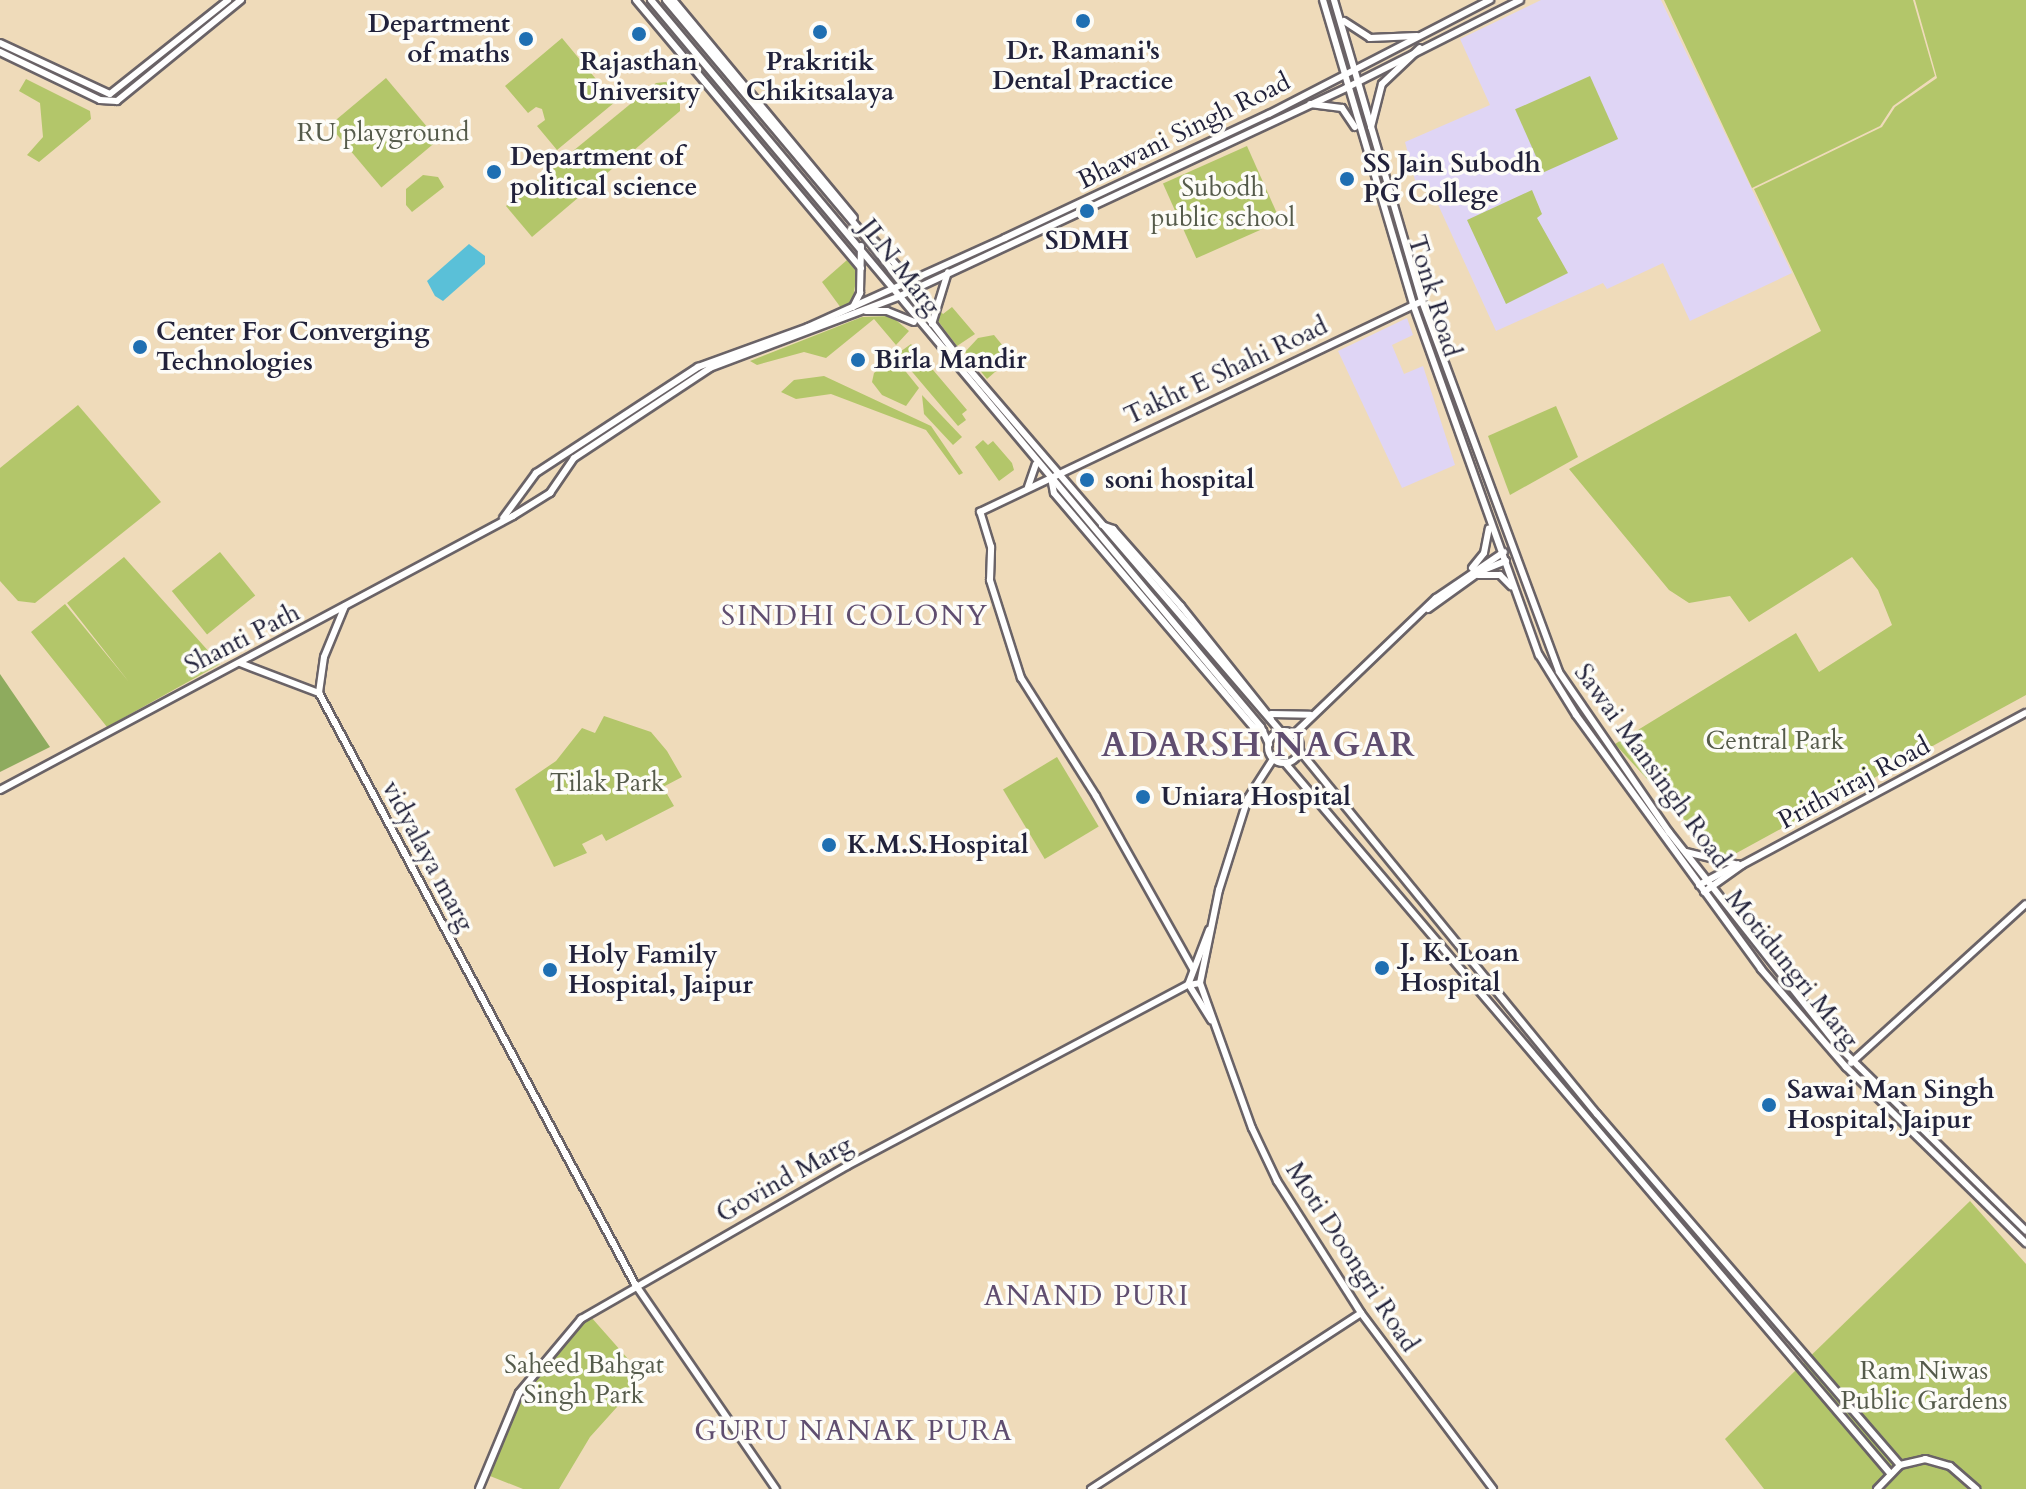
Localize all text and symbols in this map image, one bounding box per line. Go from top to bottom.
place label: Department of maths [368,8,510,70]
marker: Dr. Ramani's Dental Practice [1072,10,1094,32]
marker: Prakritik Chikitsalaya [809,21,831,43]
marker: Rajasthan University [630,25,648,43]
marker: Department of maths [517,30,535,48]
place label: Dr. Ramani's Dental Practice [992,35,1174,96]
place label: Rajasthan University [577,46,701,108]
place label: Prakritik Chikitsalaya [746,46,894,108]
street label: Bhawani Singh Road [1073,66,1295,196]
park label: RU playground [297,117,469,149]
place label: Department of political science [510,141,697,202]
place label: SS Jain Subodh PG College [1363,148,1541,210]
marker: Department of political science [485,163,503,181]
marker: SS Jain Subodh PG College [1338,170,1356,188]
park label: Subodh public school [1151,172,1295,234]
marker: SDMH [1076,200,1098,222]
street label: JLN Marg [853,213,947,321]
place label: SDMH [1045,225,1129,257]
street label: Tonk Road [1401,231,1467,361]
street label: Takht E Shahi Road [1119,310,1333,432]
place label: Center For Converging Technologies [156,316,430,378]
marker: Center For Converging Technologies [131,338,149,356]
place label: Birla Mandir [874,344,1027,376]
marker: Birla Mandir [849,351,867,369]
place label: soni hospital [1105,464,1254,496]
marker: soni hospital [1076,469,1098,491]
street label: Shanti Path [179,597,305,681]
district label: SINDHI COLONY [721,599,989,633]
street label: Sawai Mansingh Road [1567,658,1737,874]
park label: Central Park [1705,725,1845,757]
district label: ADARSH NAGAR [1101,726,1417,766]
street label: Prithviraj Road [1773,730,1935,836]
park label: Tilak Park [549,767,665,799]
street label: vidyalaya marg [375,775,481,937]
place label: Uniara Hospital [1161,781,1351,813]
marker: Uniara Hospital [1132,786,1154,808]
place label: K.M.S.Hospital [847,829,1029,861]
marker: K.M.S.Hospital [818,834,840,856]
street label: Motidungri Marg [1718,883,1866,1055]
place label: J. K. Loan Hospital [1400,937,1519,998]
place label: Holy Family Hospital, Jaipur [568,939,753,1000]
marker: J. K. Loan Hospital [1371,957,1393,979]
marker: Holy Family Hospital, Jaipur [539,959,561,981]
place label: Sawai Man Singh Hospital, Jaipur [1787,1074,1994,1136]
marker: Sawai Man Singh Hospital, Jaipur [1758,1094,1780,1116]
street label: Govind Marg [711,1129,857,1229]
street label: Moti Doongri Road [1279,1156,1425,1358]
district label: ANAND PURI [984,1279,1190,1313]
park label: Saheed Bahgat Singh Park [504,1349,664,1410]
park label: Ram Niwas Public Gardens [1841,1355,2007,1416]
district label: GURU NANAK PURA [694,1414,1014,1448]

